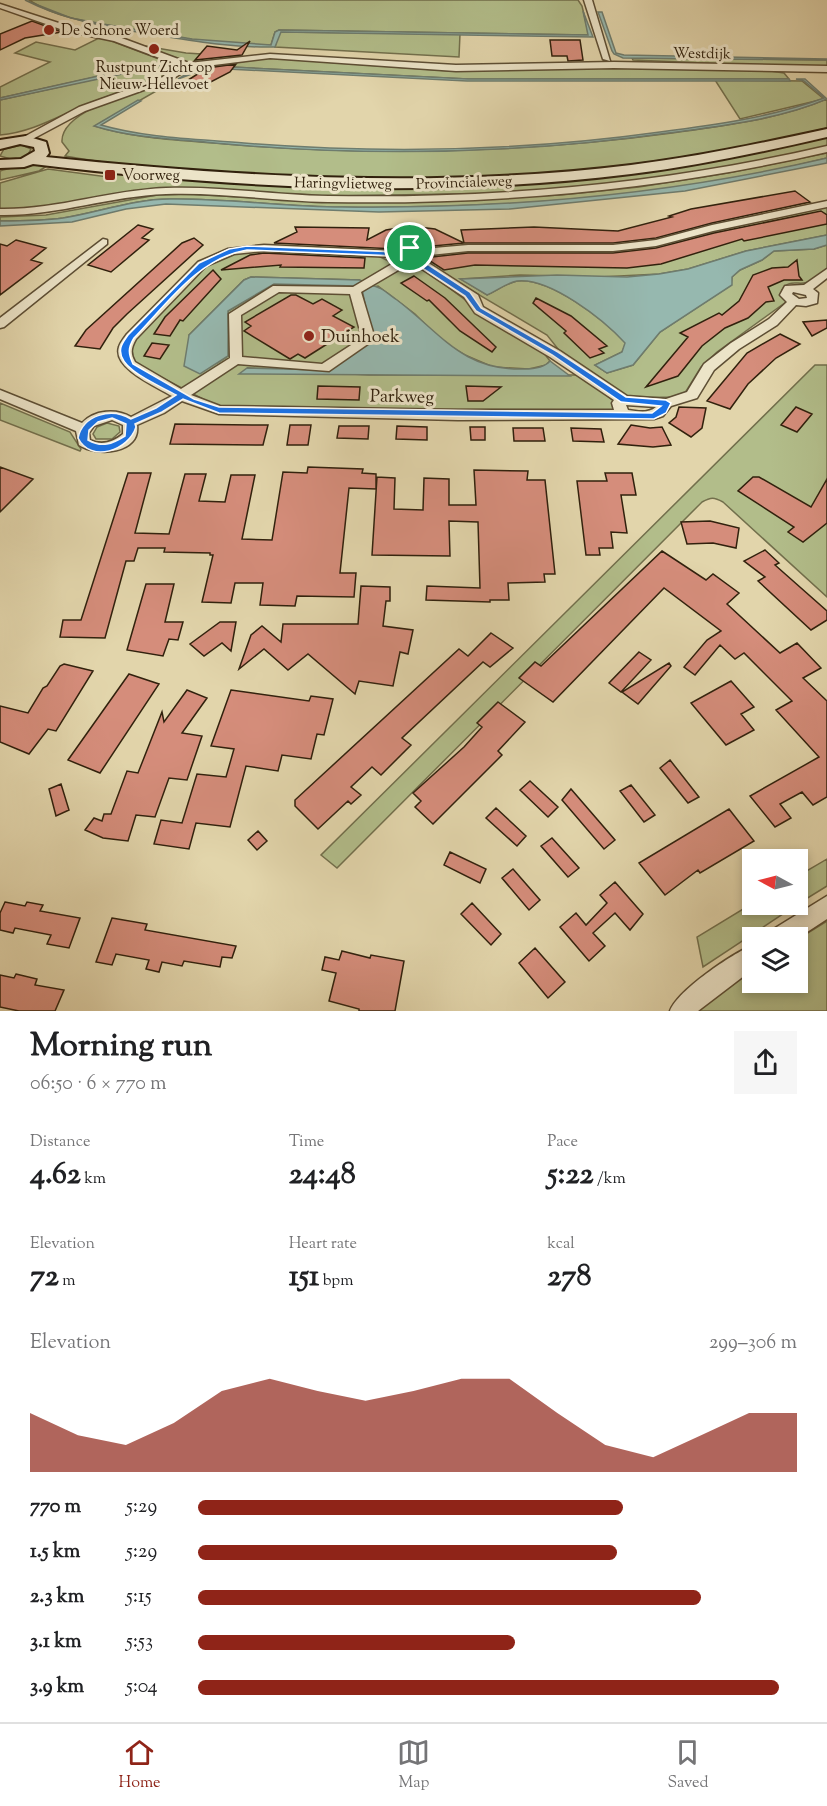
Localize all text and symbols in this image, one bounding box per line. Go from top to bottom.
place label: De Schone Woerd [61,21,179,42]
marker: De Schone Woerd [42,23,56,37]
marker: Rustpunt Zicht op Nieuw-Hellevoet [147,42,161,56]
street label: Westdijk [673,43,731,66]
place label: Rustpunt Zicht op Nieuw-Hellevoet [96,58,212,96]
place label: Voorweg [122,166,180,187]
marker: Voorweg [103,168,117,182]
street label: Provincialeweg [416,171,513,196]
street label: Haringvlietweg [294,173,392,196]
pin [384,222,435,273]
icon: arrive [393,231,426,264]
place label: Duinhoek [321,325,400,351]
marker: Duinhoek [302,329,316,343]
street label: Parkweg [370,384,434,412]
north arrow [742,849,808,915]
map controls [742,849,808,993]
button: layers [742,927,808,993]
text: Morning run [30,1023,212,1071]
button: share [734,1031,797,1094]
text: 06:50 · 6 × 770 m [30,1070,167,1099]
text: Distance [30,1131,90,1154]
text: Time [289,1131,324,1154]
text: Pace [547,1131,578,1154]
text: 4.62 [30,1154,81,1197]
text: 24:48 [289,1154,356,1197]
text: 5:22 [547,1154,593,1197]
text: km [81,1168,106,1191]
text: /km [593,1168,626,1191]
text: Elevation [30,1233,95,1256]
text: Heart rate [289,1233,357,1256]
text: kcal [547,1233,575,1256]
text: 72 [30,1256,59,1299]
text: 151 [289,1256,319,1299]
text: 278 [547,1256,591,1299]
text: m [59,1270,75,1293]
text: bpm [319,1270,353,1293]
text: Elevation [30,1329,111,1358]
text: 299–306 m [709,1329,797,1358]
text: 770 m [30,1493,81,1522]
text: 5:29 [126,1493,157,1522]
text: 1.5 km [30,1538,80,1567]
text: 5:29 [126,1538,157,1567]
text: 2.3 km [30,1583,84,1612]
text: 5:15 [126,1583,152,1612]
text: 3.1 km [30,1628,82,1657]
text: 5:53 [126,1628,153,1657]
text: 3.9 km [30,1673,84,1702]
text: 5:04 [126,1673,158,1702]
tab: Home [118,1736,160,1795]
tab: Map [397,1736,430,1795]
tab: Saved [667,1736,708,1795]

